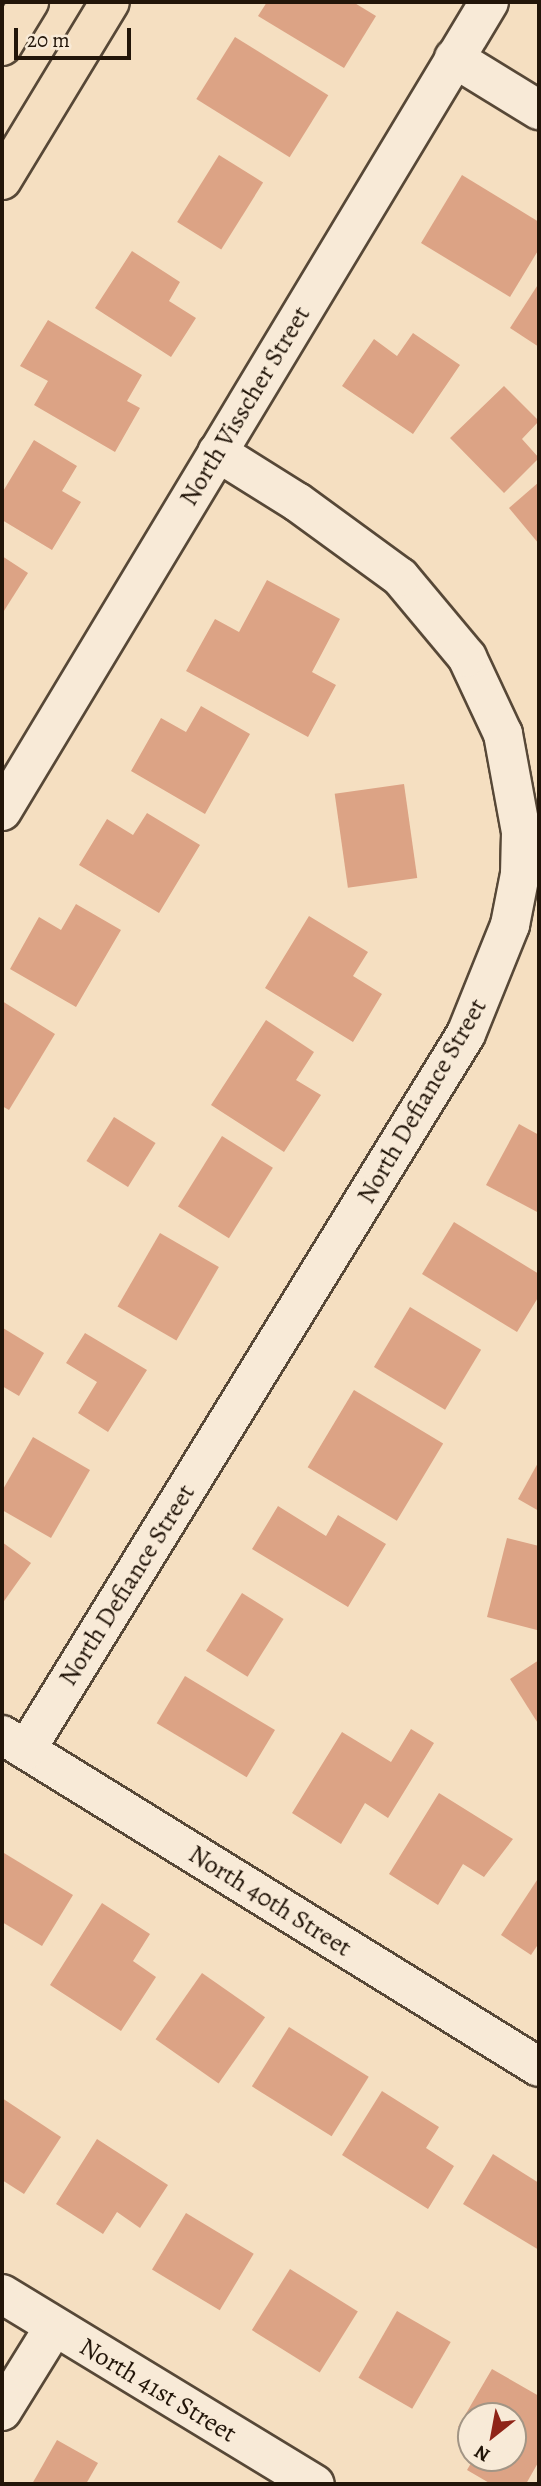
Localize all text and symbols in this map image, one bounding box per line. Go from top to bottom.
scale bar [18,14,135,58]
text: 20 m [27,26,70,54]
street label: North Visscher Street [173,301,317,511]
street label: North Defiance Street [351,993,493,1209]
street label: North Defiance Street [52,1479,202,1691]
street label: North 40th Street [183,1839,357,1963]
street label: North 41st Street [74,2331,242,2449]
north arrow [457,2402,527,2472]
text: N [470,2439,495,2468]

